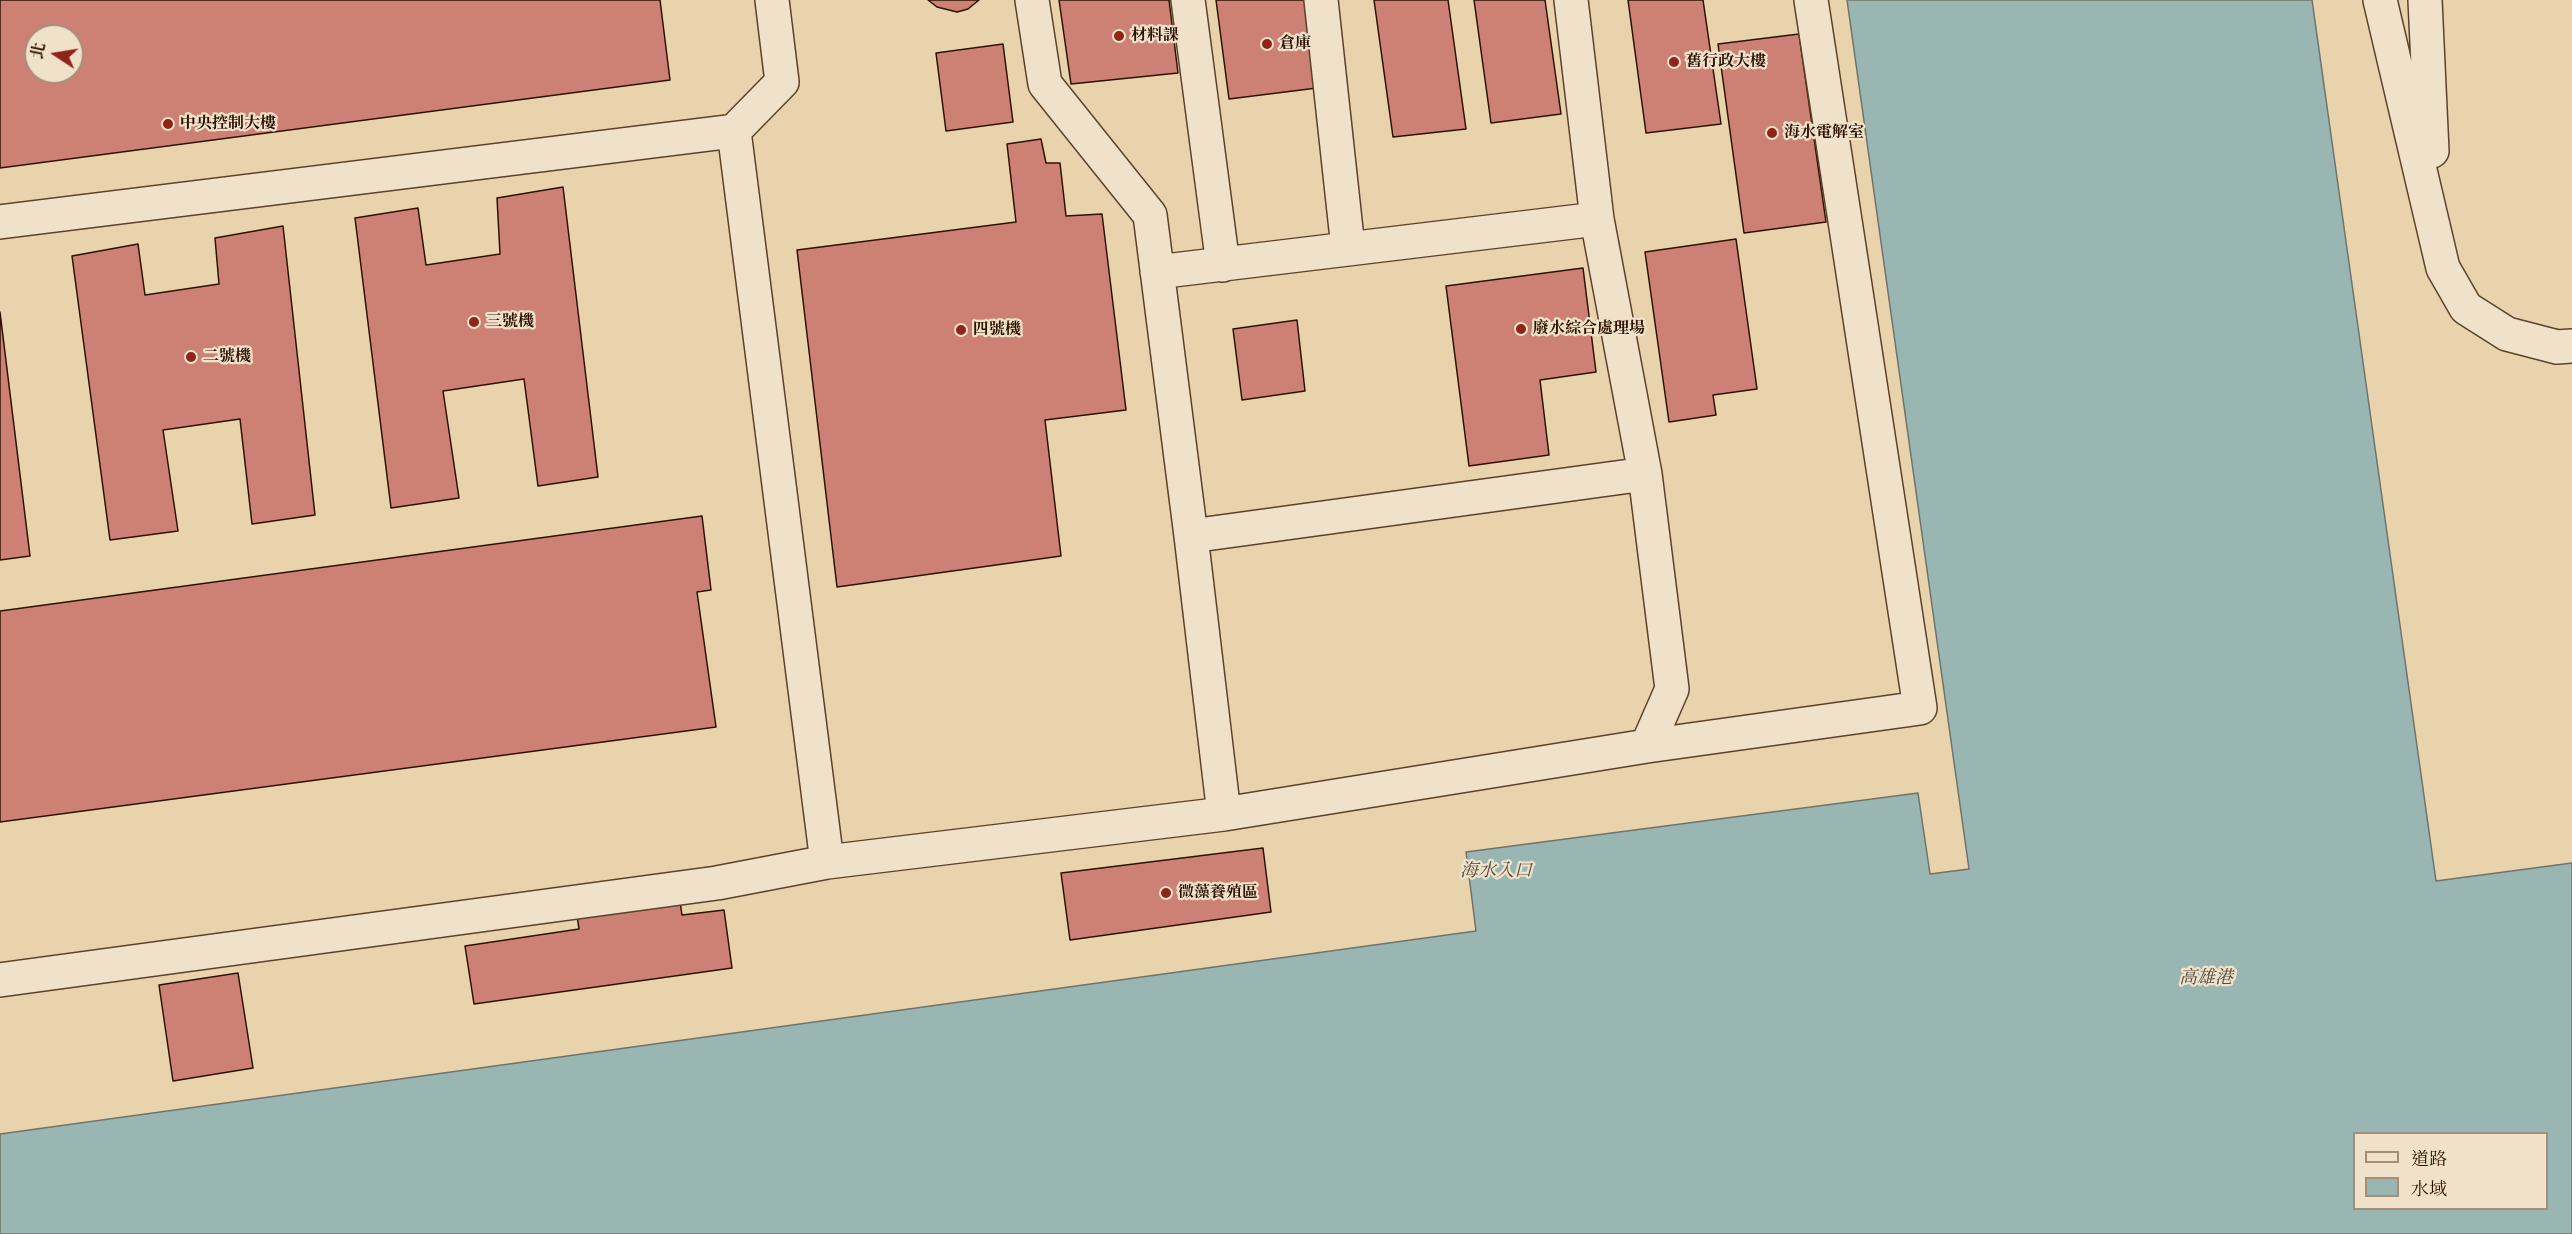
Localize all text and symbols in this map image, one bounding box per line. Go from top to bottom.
north arrow [24,24,84,84]
place label: 材料課 [1131,26,1179,46]
marker: 材料課 [1112,29,1126,43]
place label: 倉庫 [1279,34,1311,54]
marker: 倉庫 [1260,37,1274,51]
text: 北 [26,41,51,61]
place label: 舊行政大樓 [1686,52,1766,72]
marker: 舊行政大樓 [1667,55,1681,69]
place label: 中央控制大樓 [180,114,276,134]
marker: 中央控制大樓 [161,117,175,131]
place label: 海水電解室 [1784,123,1864,143]
marker: 海水電解室 [1765,126,1779,140]
place label: 三號機 [486,312,534,332]
marker: 三號機 [467,315,481,329]
place label: 廢水綜合處理場 [1533,319,1645,339]
place label: 四號機 [973,320,1021,340]
marker: 廢水綜合處理場 [1514,322,1528,336]
marker: 四號機 [954,323,968,337]
place label: 二號機 [203,347,251,367]
marker: 二號機 [184,350,198,364]
water label: 海水入口 [1460,861,1532,883]
place label: 微藻養殖區 [1178,883,1258,903]
marker: 微藻養殖區 [1159,886,1173,900]
water label: 高雄港 [2179,968,2233,990]
legend [2353,1132,2548,1210]
text: 道路 [2411,1147,2447,1171]
text: 水域 [2411,1177,2447,1201]

